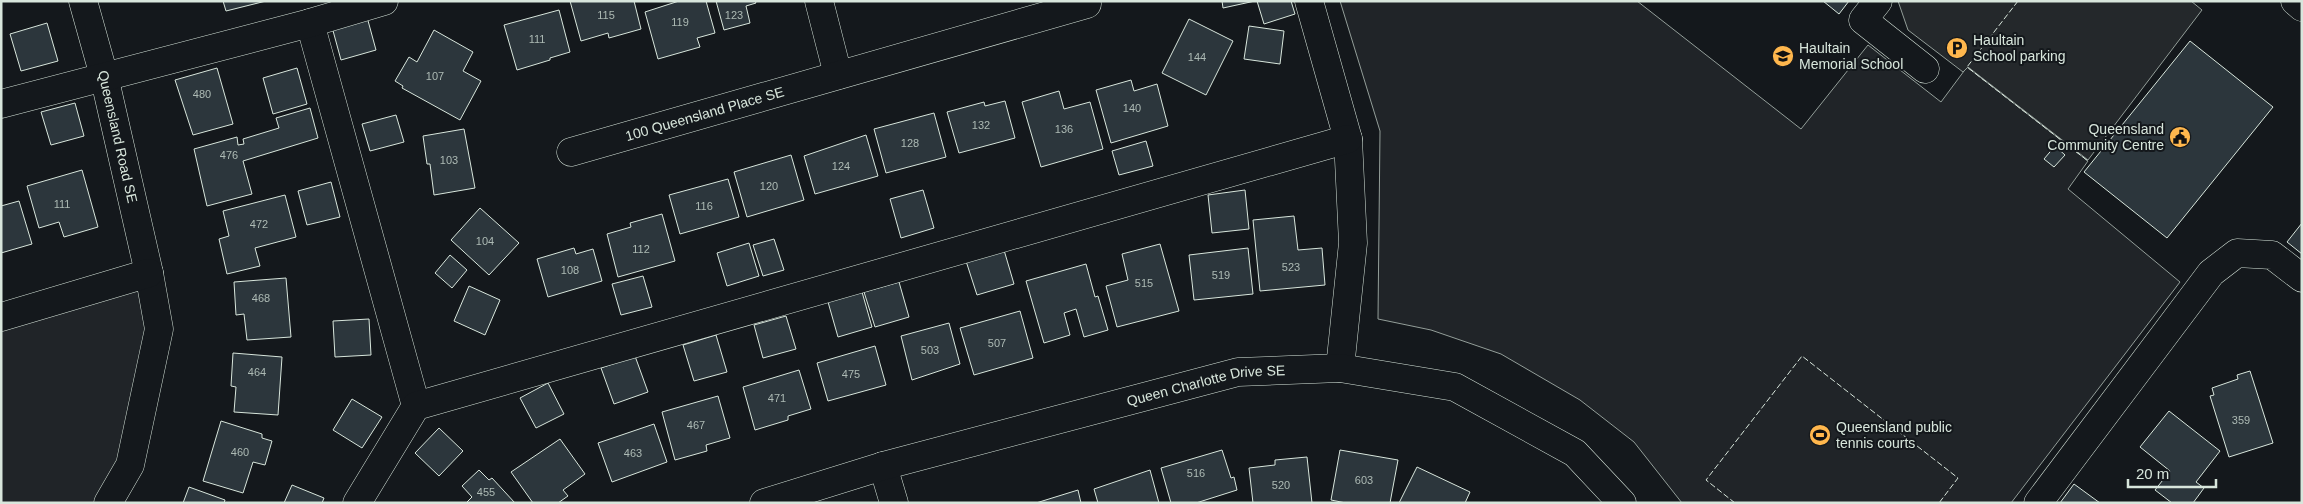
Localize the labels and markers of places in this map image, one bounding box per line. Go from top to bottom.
place label: Haultain School parking [1973,32,2066,64]
parking icon: Haultain School parking [1945,36,1969,60]
place label: Haultain Memorial School [1799,40,1903,72]
school or university icon: Haultain Memorial School [1771,44,1795,68]
place label: Queensland Community Centre [2047,121,2164,153]
public building icon: Queensland Community Centre [2168,125,2192,149]
place label: Queensland public tennis courts [1836,419,1952,451]
sports icon: Queensland public tennis courts [1808,423,1832,447]

